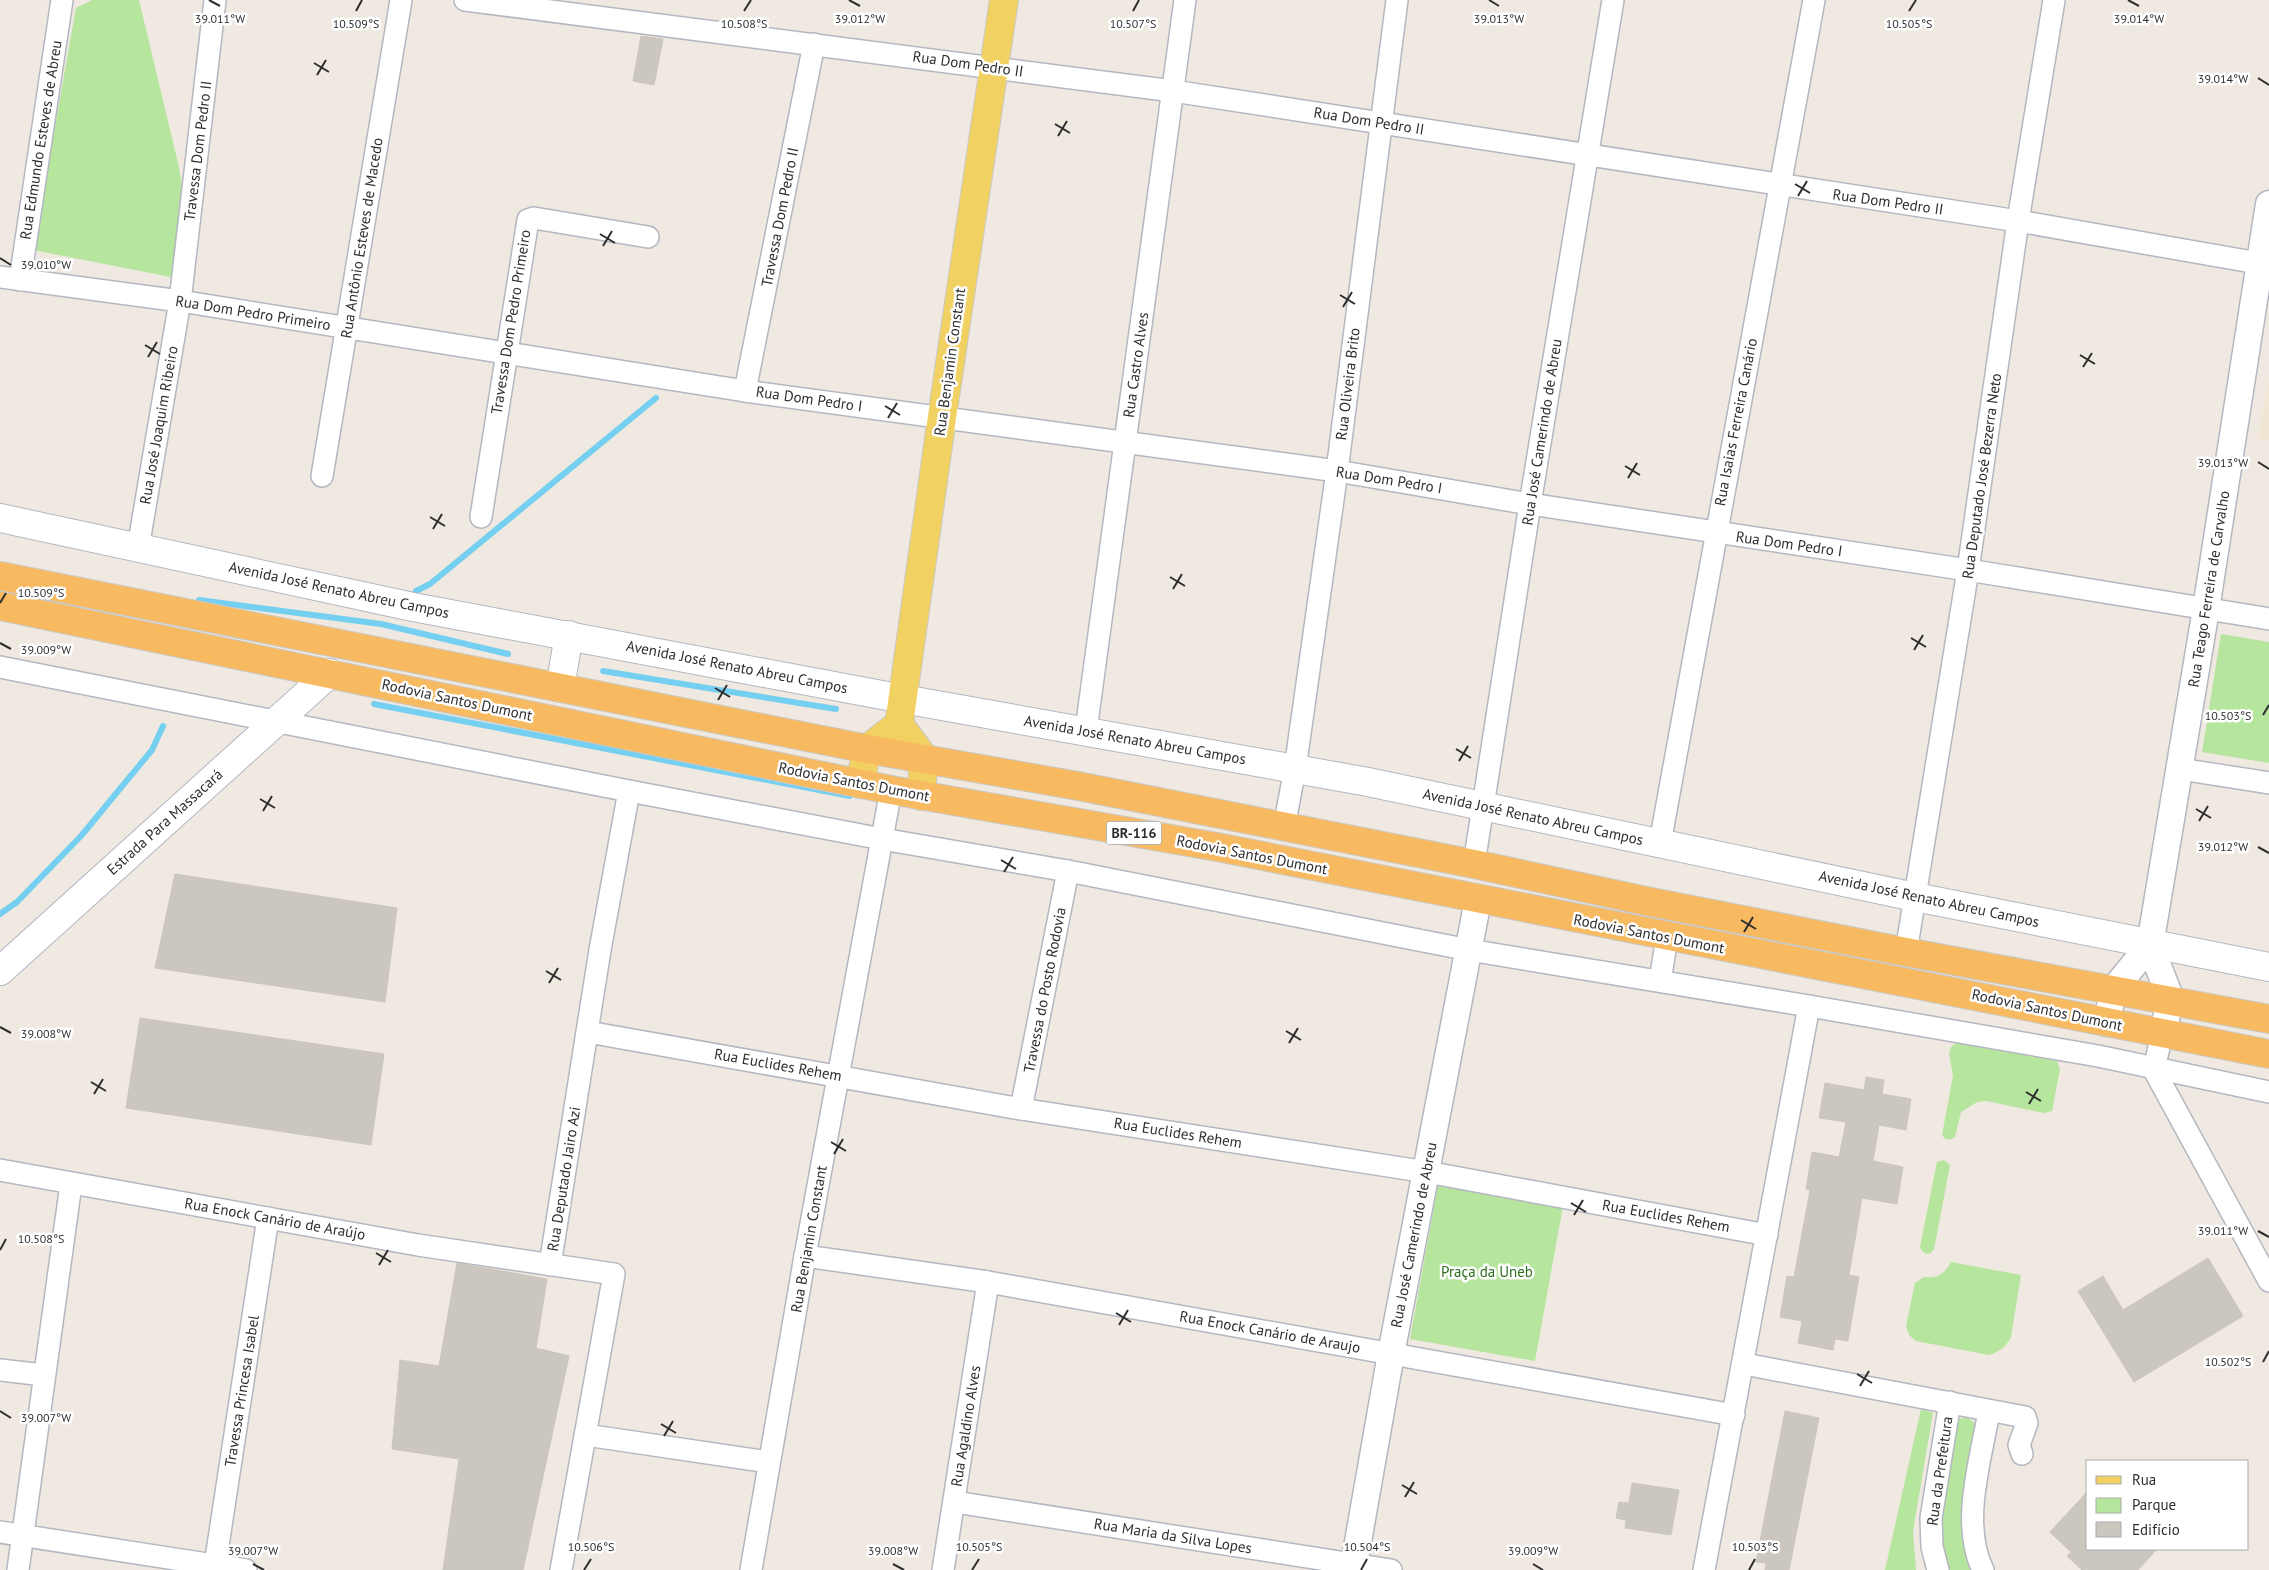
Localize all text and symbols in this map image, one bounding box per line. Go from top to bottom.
text: 39.011°W [195,11,245,26]
text: 39.012°W [835,11,885,26]
text: 39.013°W [1474,11,1524,26]
text: 39.014°W [2114,11,2164,26]
text: 10.509°S [333,16,379,31]
text: 10.508°S [721,16,767,31]
text: 10.507°S [1110,16,1156,31]
text: 10.505°S [1886,16,1932,31]
street label: Rua Edmundo Esteves de Abreu [15,39,66,241]
street label: Rua Dom Pedro II [911,46,1025,81]
text: 39.014°W [2198,71,2248,86]
street label: Travessa Dom Pedro II [179,80,216,222]
street label: Rua Dom Pedro II [1312,102,1426,139]
street label: Rua Antônio Esteves de Macedo [336,136,387,340]
street label: Travessa Dom Pedro II [757,146,802,288]
street label: Rua Dom Pedro II [1831,184,1945,219]
street label: Travessa Dom Pedro Primeiro [487,228,534,416]
text: 39.010°W [21,257,71,272]
street label: Rua Benjamin Constant [930,287,969,437]
street label: Rua Dom Pedro Primeiro [174,291,332,334]
street label: Rua Castro Alves [1119,311,1152,419]
street label: Rua Oliveira Brito [1331,327,1364,441]
street label: Rua Isaias Ferreira Canário [1710,336,1761,507]
street label: Rua José Camerindo de Abreu [1517,337,1566,527]
street label: Rua José Joaquim Ribeiro [135,344,182,506]
street label: Rua Deputado José Bezerra Neto [1958,372,2005,580]
street label: Rua Dom Pedro I [755,382,864,415]
text: 39.013°W [2198,455,2248,470]
street label: Rua Dom Pedro I [1335,462,1444,497]
street label: Rua Teago Ferreira de Carvalho [2184,489,2233,689]
street label: Rua Dom Pedro I [1735,527,1844,560]
street label: Avenida José Renato Abreu Campos [227,557,451,622]
text: 10.509°S [18,585,64,600]
street label: Avenida José Renato Abreu Campos [625,636,849,697]
text: 39.009°W [21,642,71,657]
street label: Rodovia Santos Dumont [380,674,534,725]
text: 10.503°S [2205,708,2251,723]
street label: Avenida José Renato Abreu Campos [1023,711,1248,768]
street label: Rodovia Santos Dumont [777,758,931,805]
street label: Estrada Para Massacará [103,765,227,879]
street label: Avenida José Renato Abreu Campos [1421,784,1645,849]
road number: BR-116 [1106,821,1162,844]
street label: Rodovia Santos Dumont [1175,831,1329,878]
text: 39.012°W [2198,839,2248,854]
street label: Avenida José Renato Abreu Campos [1817,866,2041,931]
street label: Travessa do Posto Rodovia [1019,906,1070,1074]
street label: Rodovia Santos Dumont [1572,910,1726,957]
street label: Rodovia Santos Dumont [1970,984,2124,1035]
text: 39.008°W [21,1026,71,1041]
street label: Rua Euclides Rehem [713,1044,843,1085]
street label: Rua Deputado Jairo Azi [543,1105,584,1253]
street label: Rua Euclides Rehem [1113,1113,1243,1152]
street label: Rua José Camerindo de Abreu [1386,1141,1441,1329]
street label: Rua Benjamin Constant [786,1164,831,1314]
street label: Rua Enock Canário de Araújo [183,1193,367,1244]
street label: Rua Euclides Rehem [1601,1195,1731,1236]
text: 39.011°W [2198,1223,2248,1238]
text: 10.508°S [18,1231,64,1246]
park label: Praça da Uneb [1441,1262,1533,1281]
street label: Rua Enock Canário de Araujo [1178,1306,1362,1357]
street label: Travessa Princesa Isabel [220,1313,263,1468]
text: 10.502°S [2205,1354,2251,1369]
street label: Rua Agaldino Alves [947,1364,984,1488]
text: 39.007°W [21,1410,71,1425]
street label: Rua da Prefeitura [1922,1415,1957,1527]
legend [2086,1460,2249,1550]
text: Rua [2132,1470,2156,1489]
text: Parque [2132,1495,2176,1514]
street label: Rua Maria da Silva Lopes [1093,1514,1253,1557]
text: Edifício [2132,1520,2180,1539]
text: 10.506°S [568,1539,614,1554]
text: 10.505°S [956,1539,1002,1554]
text: 10.504°S [1344,1539,1390,1554]
text: 10.503°S [1732,1539,1778,1554]
text: 39.007°W [228,1543,278,1558]
text: 39.008°W [868,1543,918,1558]
text: 39.009°W [1508,1543,1558,1558]

